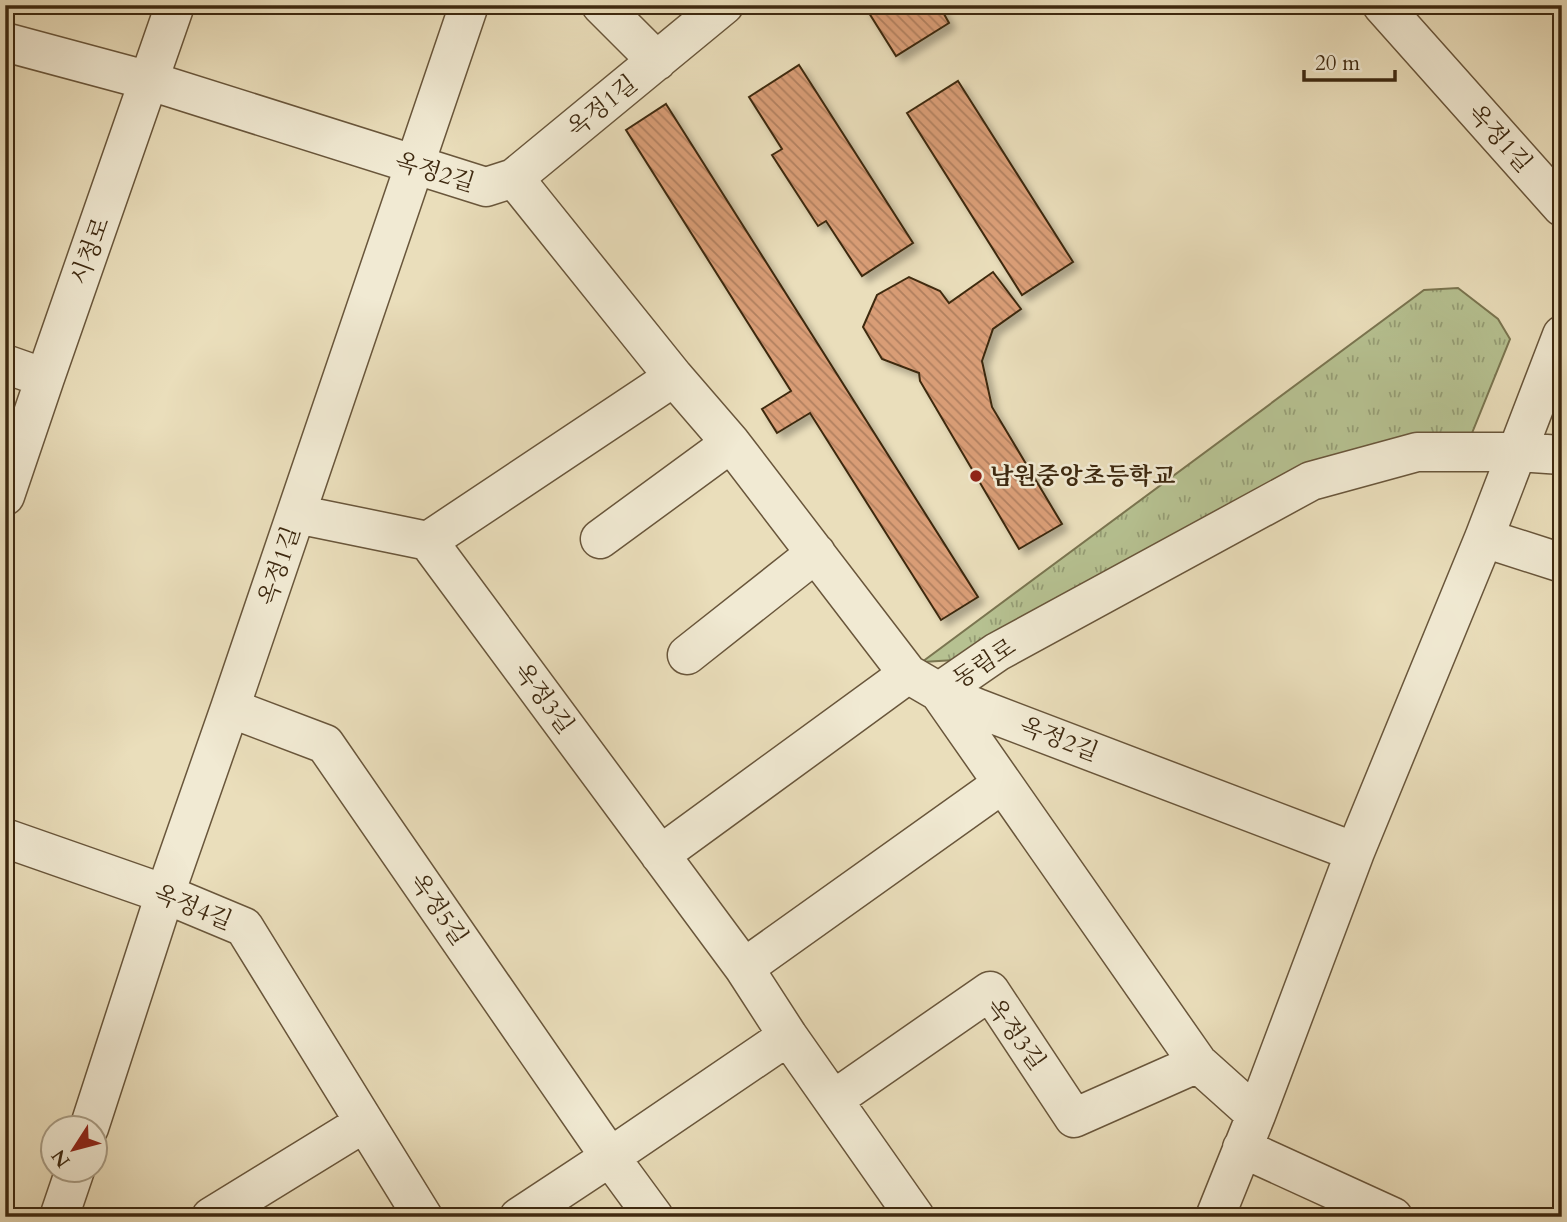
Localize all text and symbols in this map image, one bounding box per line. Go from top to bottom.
scale bar [1304,38,1396,82]
text: 20 m [1315,49,1360,78]
street label: 옥정1길 [560,68,645,145]
street label: 옥정1길 [1460,97,1539,180]
street label: 옥정2길 [391,145,479,200]
street label: 시청로 [63,213,118,289]
place label: 남원중앙초등학교 [990,460,1175,493]
marker: 남원중앙초등학교 [968,468,984,484]
street label: 옥정1길 [251,522,308,610]
street label: 동림로 [946,631,1022,696]
street label: 옥정3길 [506,656,581,741]
street label: 옥정2길 [1015,709,1103,770]
street label: 옥정5길 [402,866,476,952]
street label: 옥정4길 [149,877,237,938]
street label: 옥정3길 [978,991,1053,1077]
north arrow [38,1114,108,1184]
text: N [45,1144,76,1173]

